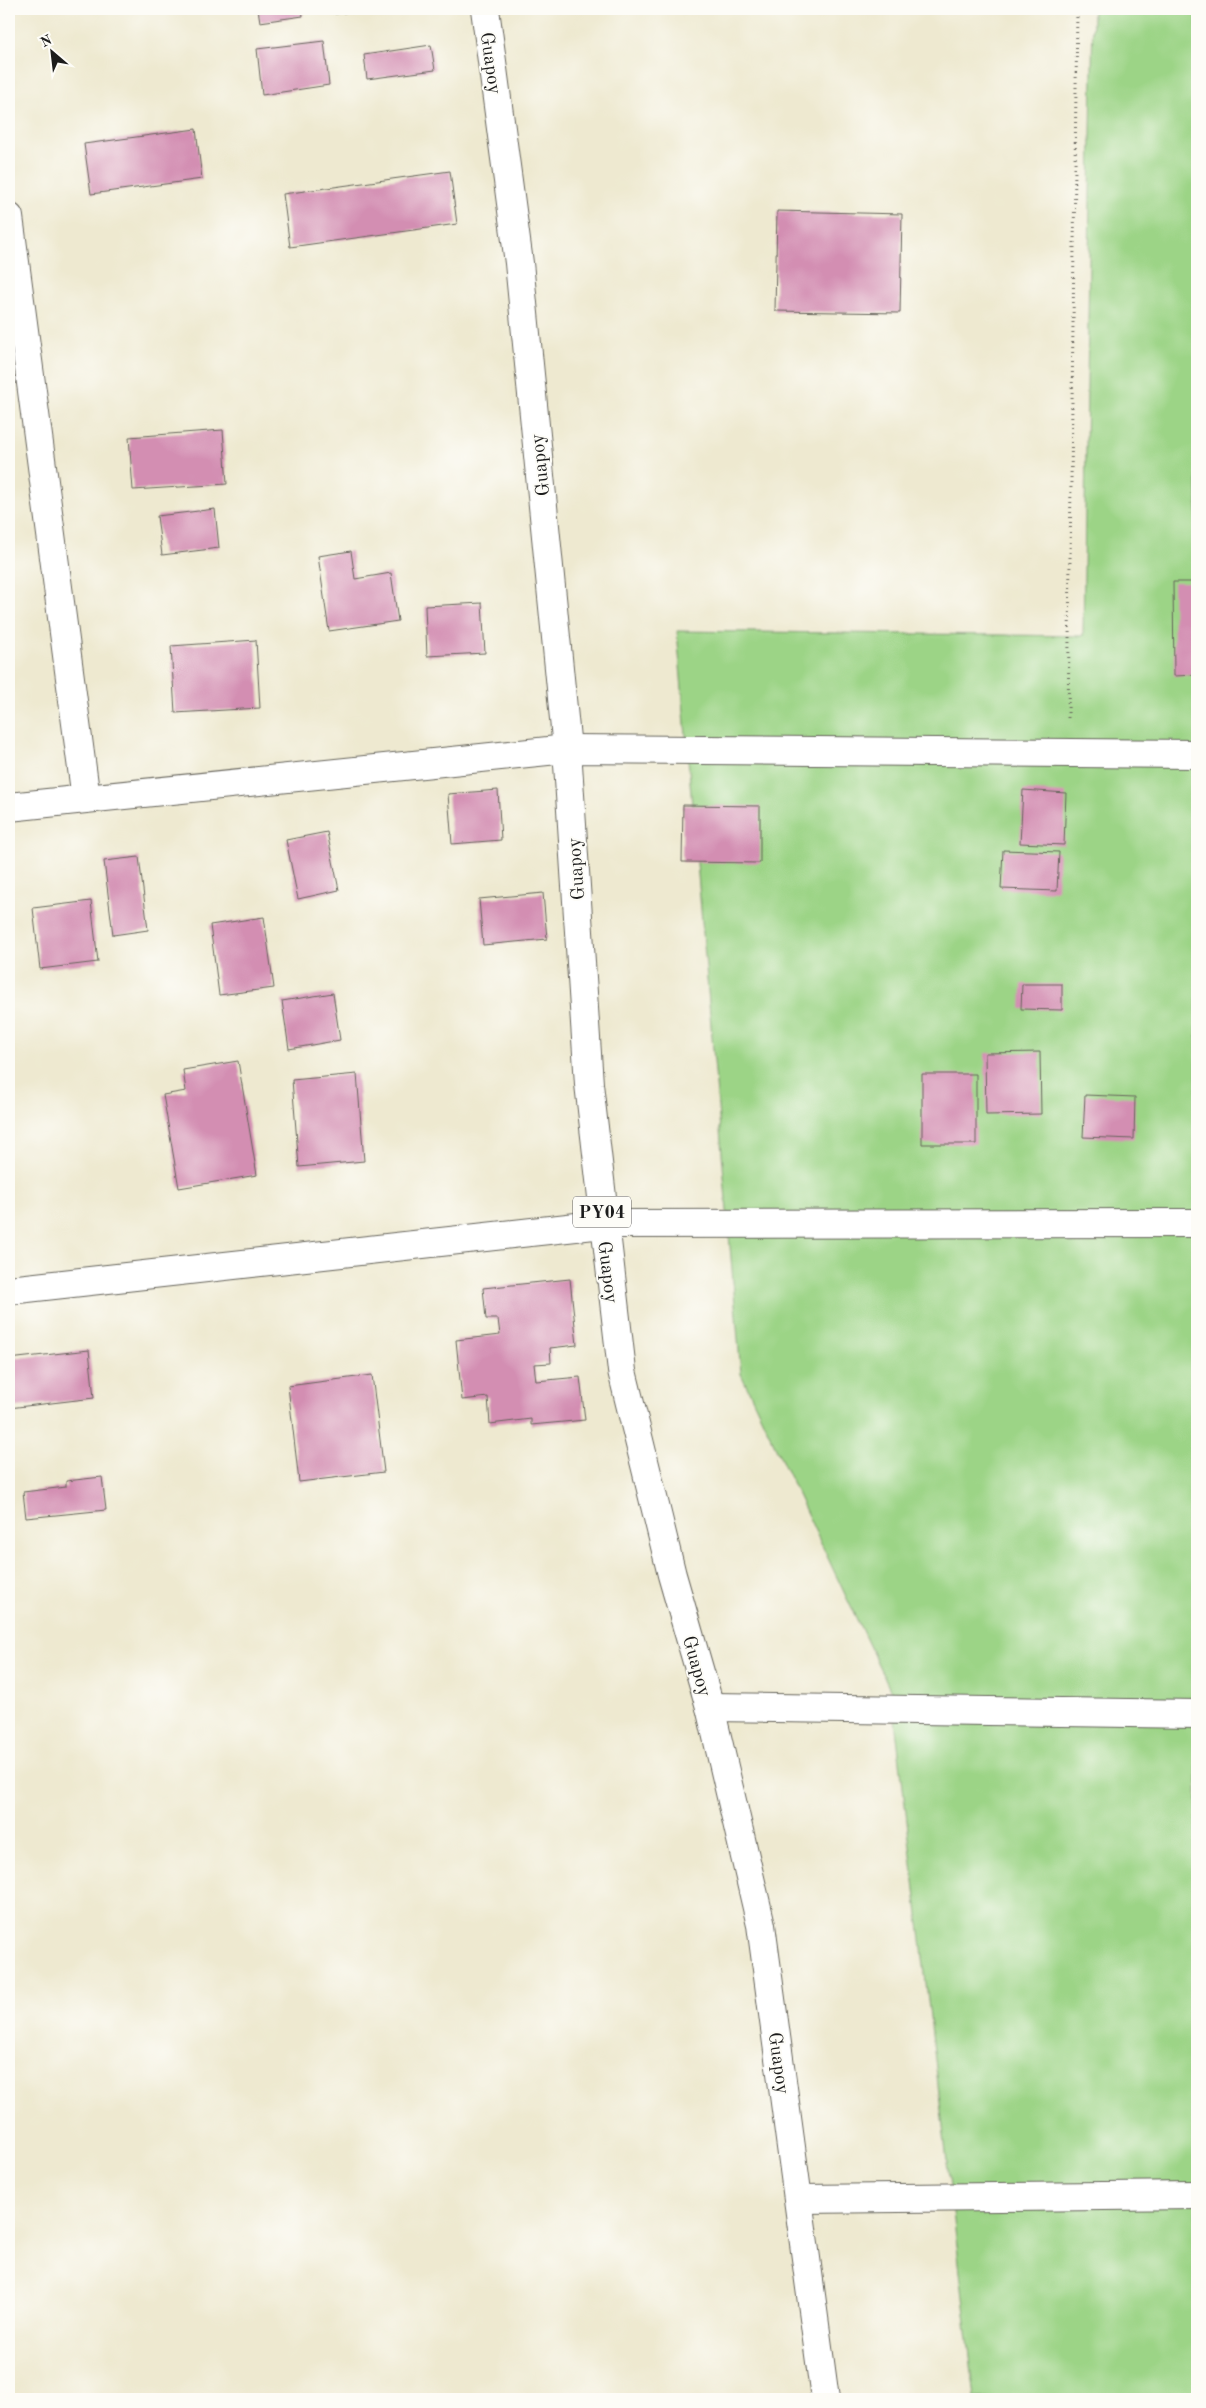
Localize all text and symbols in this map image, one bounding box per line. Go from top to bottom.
north arrow [28,28,78,78]
street label: Guapoy [476,31,503,96]
text: N [38,33,55,50]
street label: Guapoy [529,433,554,497]
street label: Guapoy [566,837,589,901]
road number: PY04 [573,1196,631,1228]
street label: Guapoy [593,1240,620,1305]
street label: Guapoy [678,1634,713,1699]
street label: Guapoy [764,2031,791,2096]

